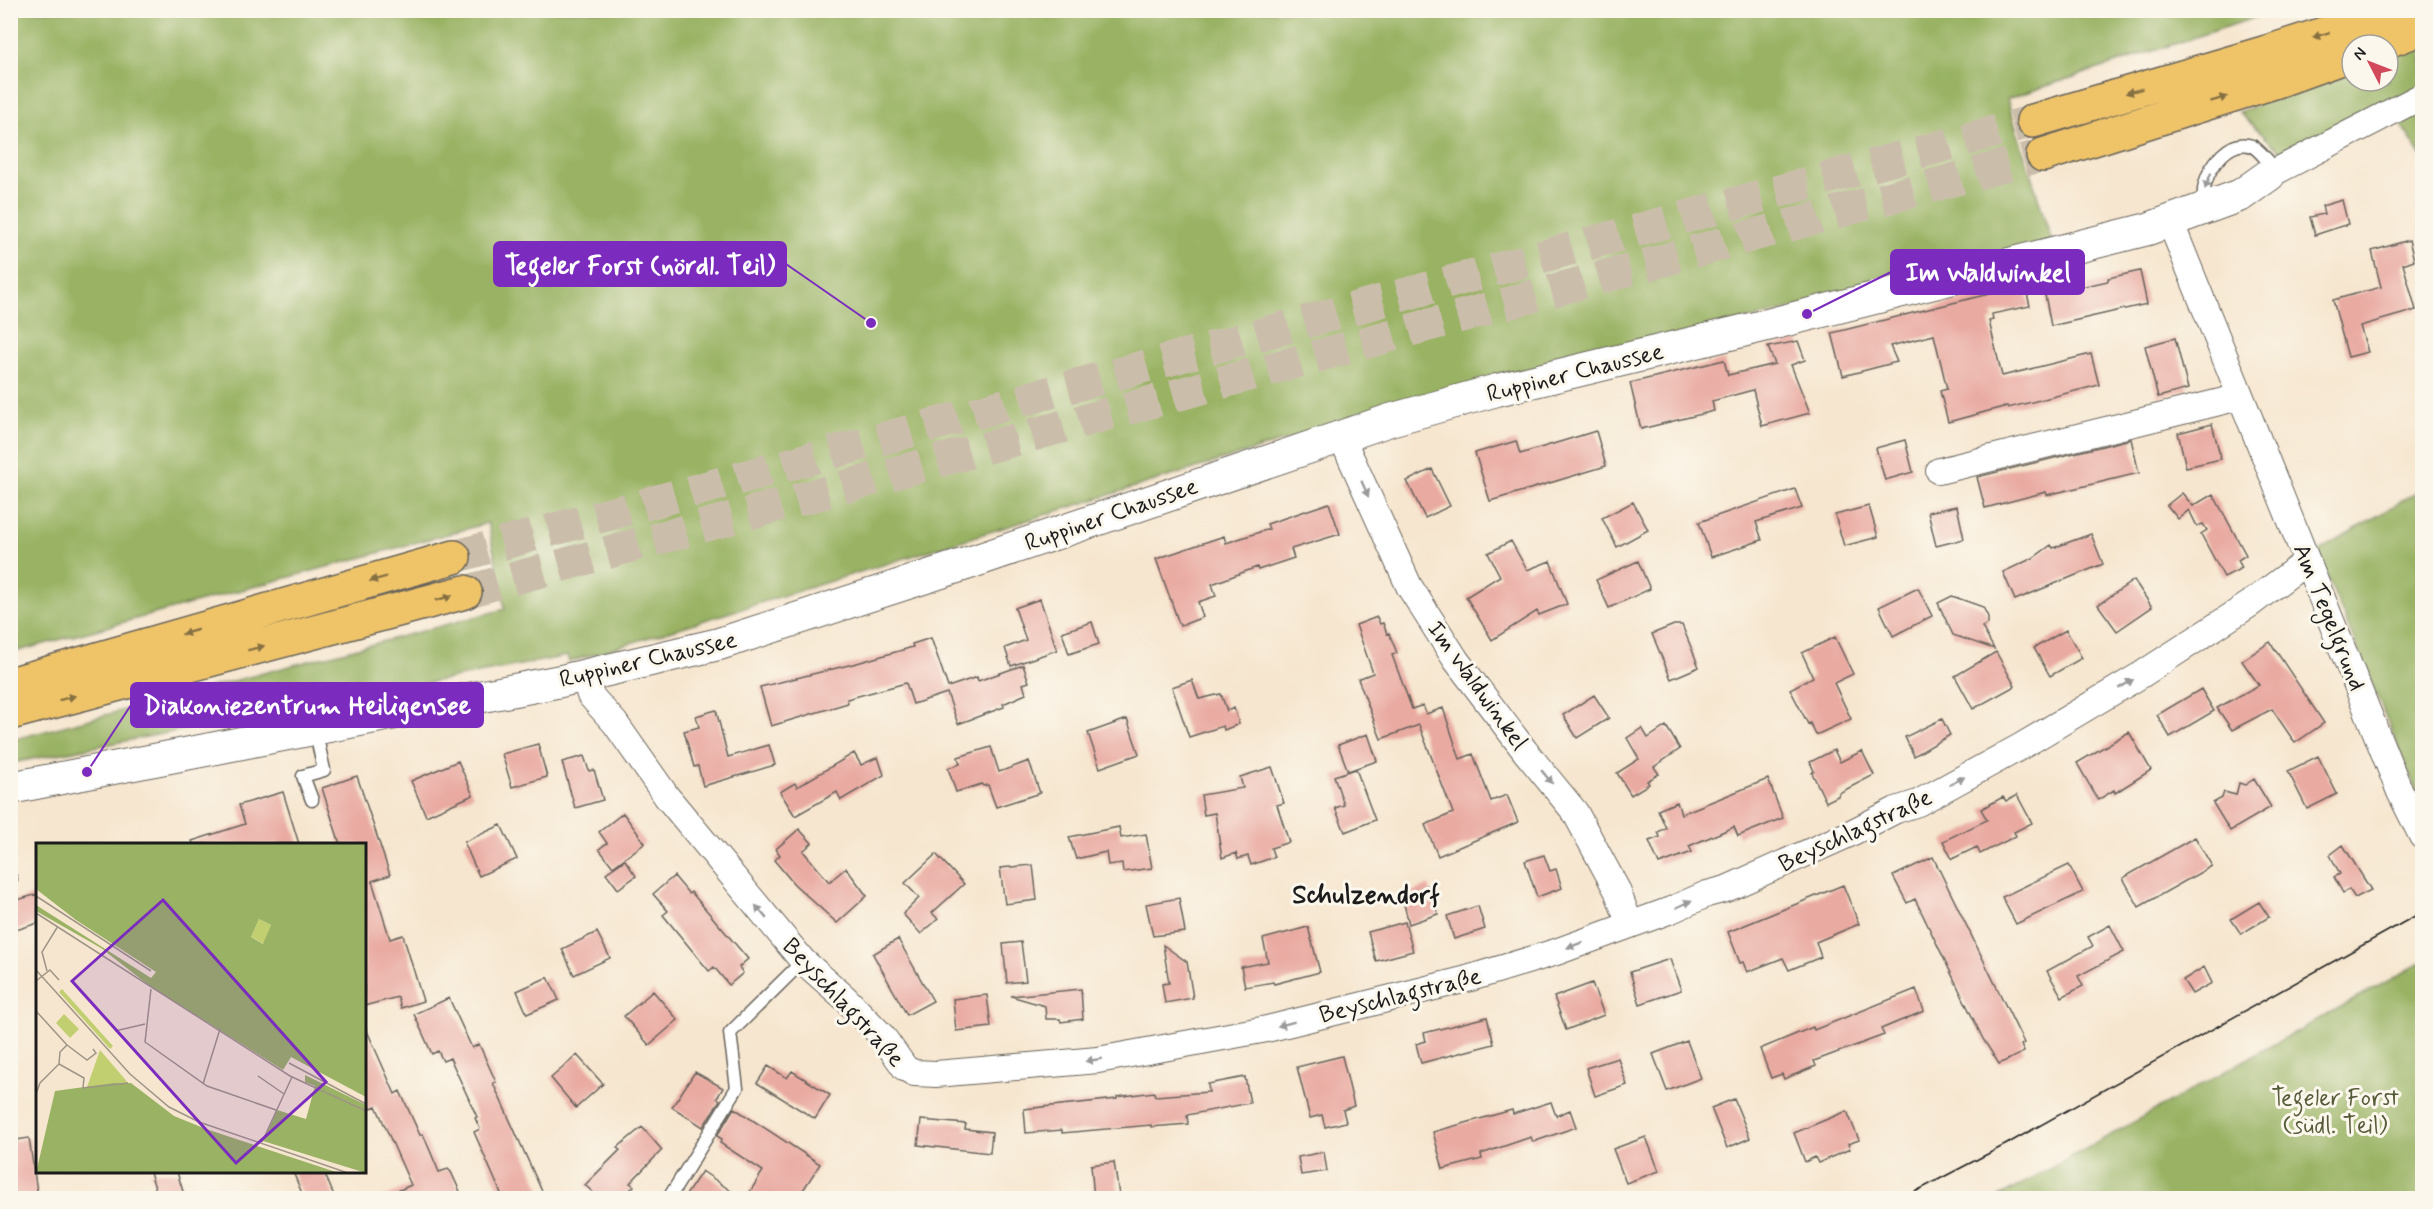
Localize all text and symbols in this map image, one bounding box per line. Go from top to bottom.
one-way arrow [2312,31,2330,40]
north arrow [2340,33,2400,93]
text: N [2349,43,2371,65]
one-way arrow [2125,87,2143,96]
one-way arrow [2210,94,2228,104]
one-way arrow [2202,172,2212,190]
callout: Tegeler Forst (nördl. Teil) [494,242,786,286]
text: Tegeler Forst (nördl. Teil) [505,250,776,287]
callout: Im Waldwinkel [1891,250,2084,294]
text: Im Waldwinkel [1905,257,2071,291]
street label: Ruppiner Chaussee [1484,336,1667,410]
street label: Ruppiner Chaussee [1021,471,1202,560]
one-way arrow [1361,480,1371,498]
street label: Am Tegelgrund [2282,539,2372,697]
one-way arrow [368,574,387,584]
one-way arrow [435,593,453,602]
street label: Im Waldwinkel [1419,615,1534,757]
street label: Ruppiner Chaussee [557,625,740,696]
one-way arrow [181,628,199,637]
one-way arrow [246,643,265,653]
one-way arrow [2118,678,2134,689]
callout: Diakoniezentrum Heiligensee [131,683,483,727]
text: Diakoniezentrum Heiligensee [143,690,471,725]
one-way arrow [58,693,76,703]
one-way arrow [1540,769,1553,784]
one-way arrow [1949,776,1966,786]
street label: Beyschlagstraße [1774,782,1939,883]
inset map [36,843,366,1173]
district label: Schulzendorf [1292,879,1440,913]
one-way arrow [1676,899,1693,908]
one-way arrow [755,905,768,920]
street label: Beyschlagstraße [773,932,911,1076]
one-way arrow [1566,941,1584,951]
street label: Beyschlagstraße [1316,961,1485,1034]
one-way arrow [1277,1019,1295,1029]
one-way arrow [1085,1055,1104,1064]
park label: Tegeler Forst (südl. Teil) [2271,1083,2399,1142]

